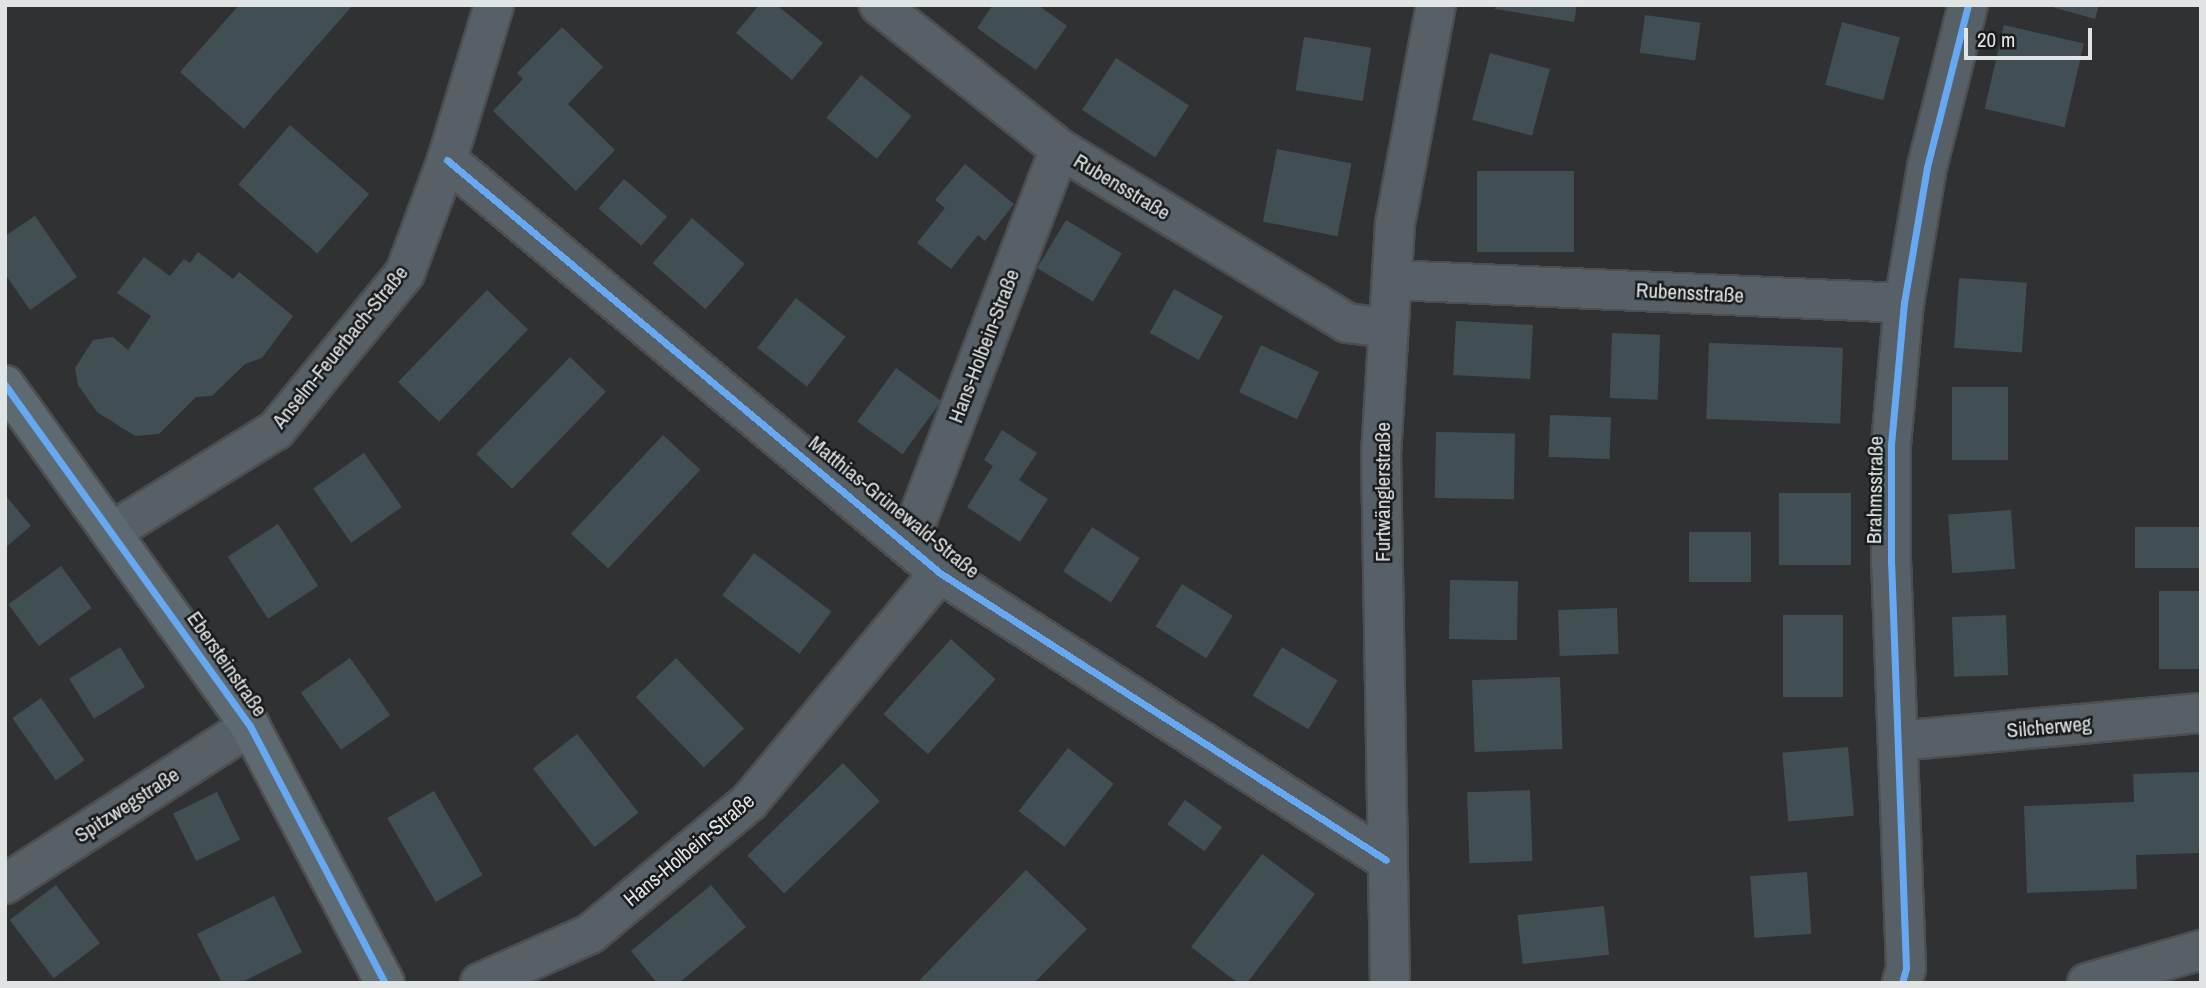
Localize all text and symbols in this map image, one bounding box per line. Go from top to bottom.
scale bar [1968,14,2096,58]
text: 20 m [1977,25,2015,54]
street label: Rubensstraße [1069,148,1175,226]
street label: Anselm-Feuerbach-Straße [267,261,413,433]
street label: Hans-Holbein-Straße [943,266,1025,426]
street label: Rubensstraße [1635,278,1745,308]
street label: Furtwänglerstraße [1370,422,1396,562]
street label: Matthias-Grünewald-Straße [804,430,984,584]
street label: Brahmsstraße [1861,436,1889,544]
street label: Ebersteinstraße [182,607,272,721]
street label: Silcherweg [2005,711,2093,743]
street label: Spitzwegstraße [70,762,184,848]
street label: Hans-Holbein-Straße [619,788,759,912]

